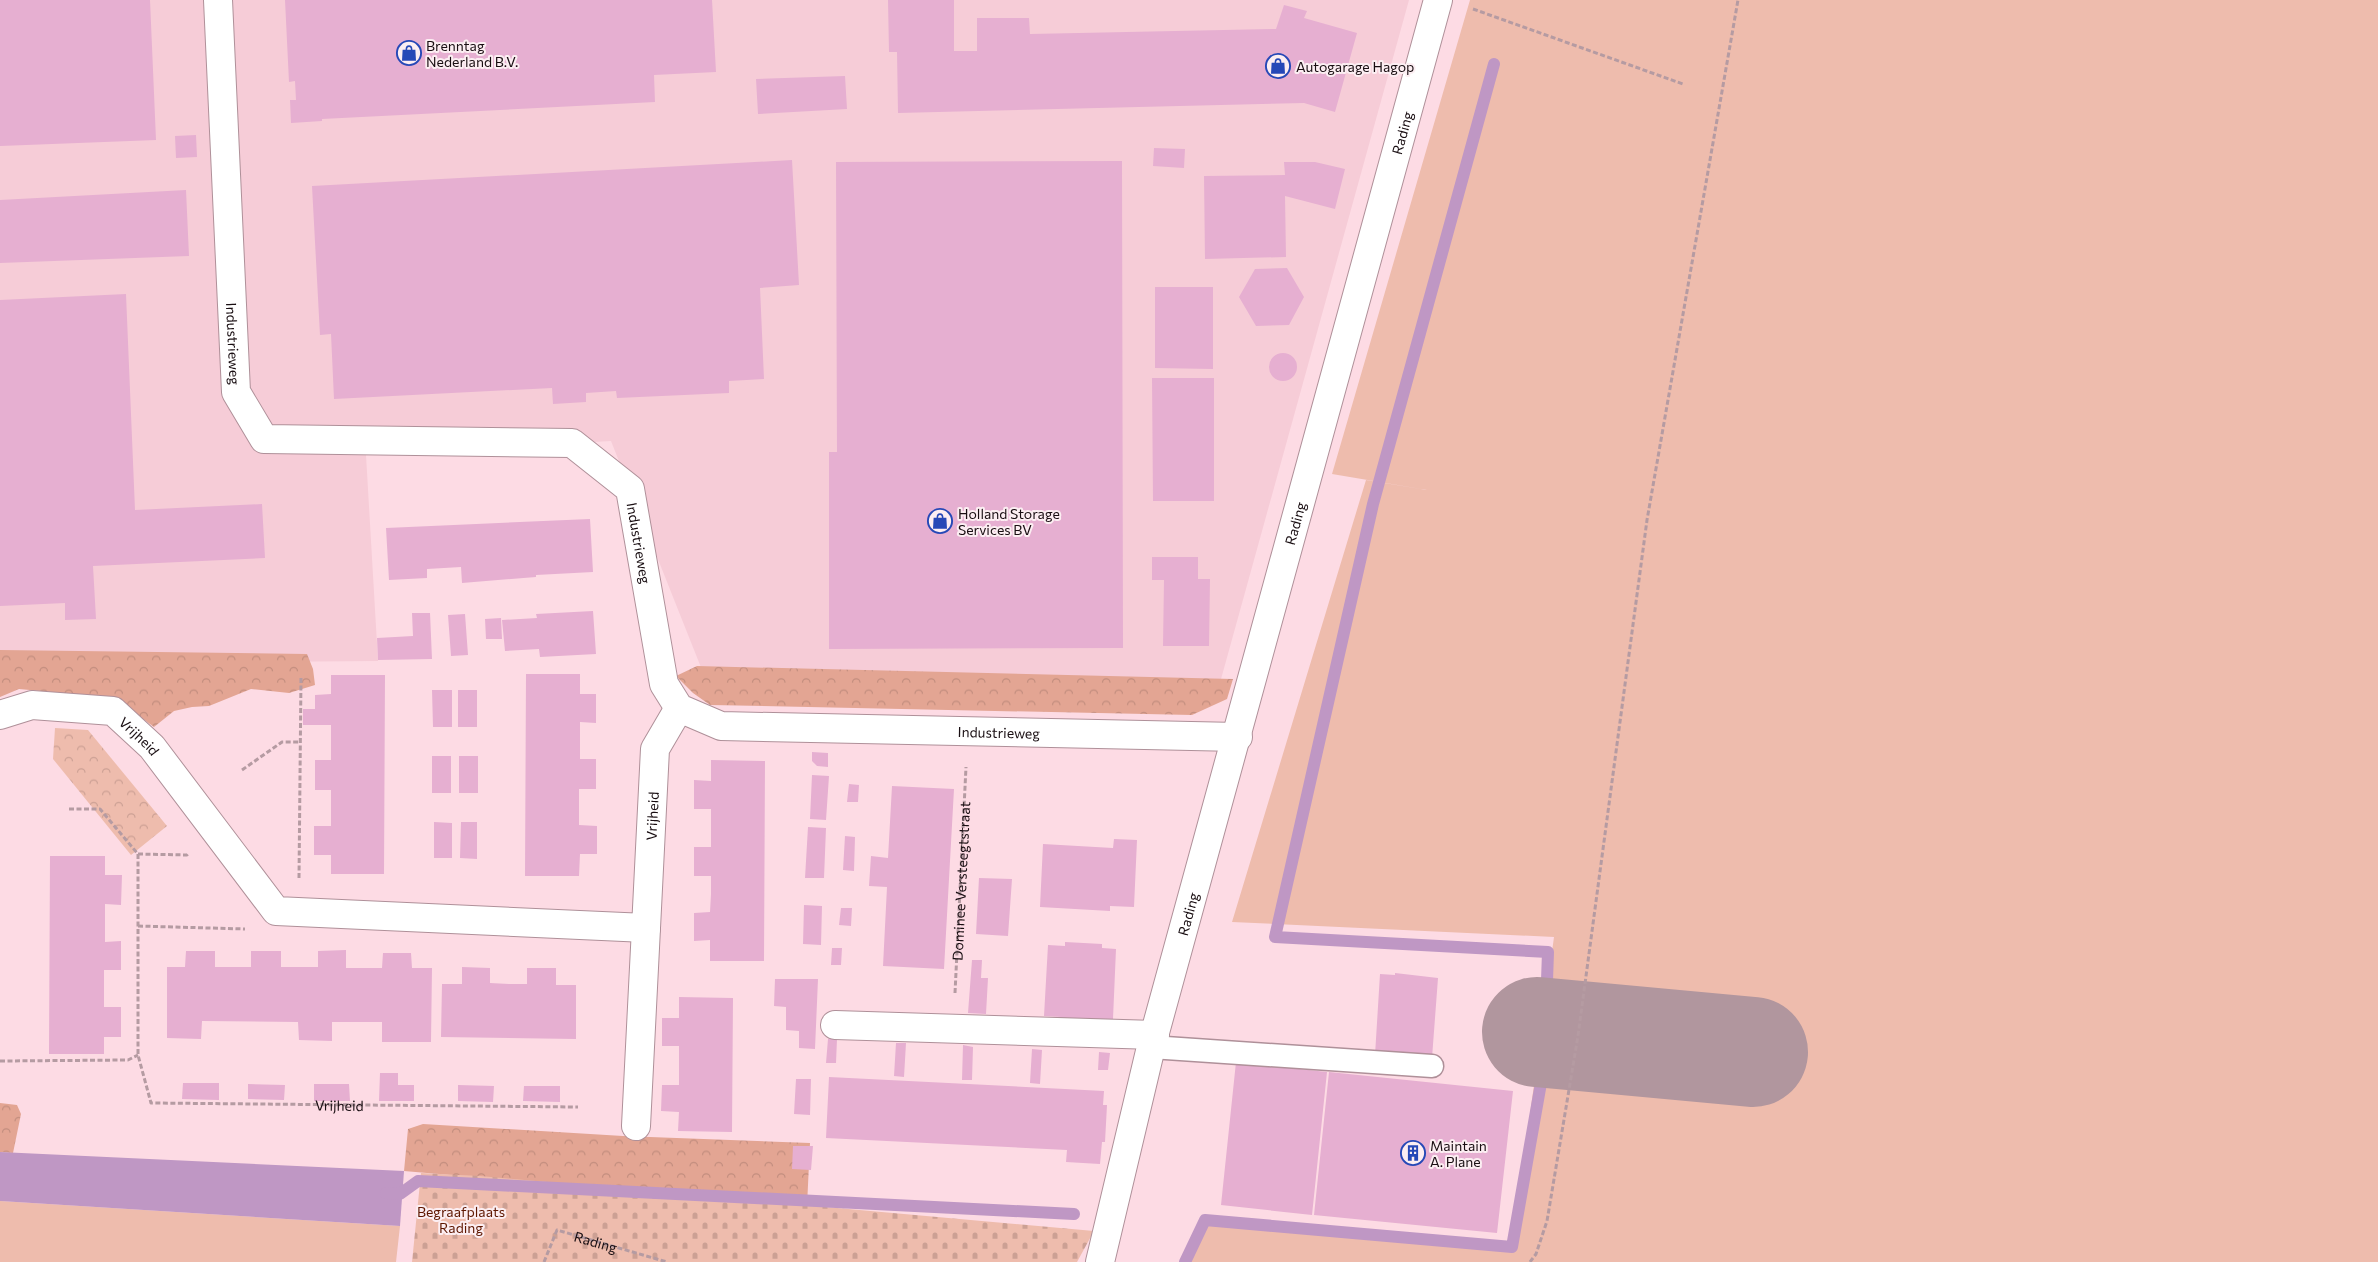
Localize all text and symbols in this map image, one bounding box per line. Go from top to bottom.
place label: Brenntag Nederland B.V. [426,37,518,70]
shop icon: Brenntag Nederland B.V. [396,40,422,66]
shop icon: Autogarage Hagop [1265,53,1291,79]
place label: Autogarage Hagop [1296,58,1414,75]
street label: Rading [1388,109,1416,156]
street label: Industrieweg [223,302,244,386]
street label: Rading [1281,499,1309,547]
street label: Industrieweg [624,501,655,585]
place label: Holland Storage Services BV [958,505,1060,538]
shop icon: Holland Storage Services BV [927,508,953,534]
street label: Vrijheid [116,713,163,758]
street label: Industrieweg [957,723,1041,741]
street label: Vrijheid [642,791,661,841]
street label: Dominee Versteegtstraat [948,801,973,961]
street label: Rading [1173,890,1202,937]
street label: Vrijheid [315,1096,364,1113]
place label: Maintain A. Plane [1430,1137,1487,1170]
building icon: Maintain A. Plane [1400,1140,1426,1166]
park label: Begraafplaats Rading [417,1203,505,1236]
street label: Rading [572,1227,620,1256]

